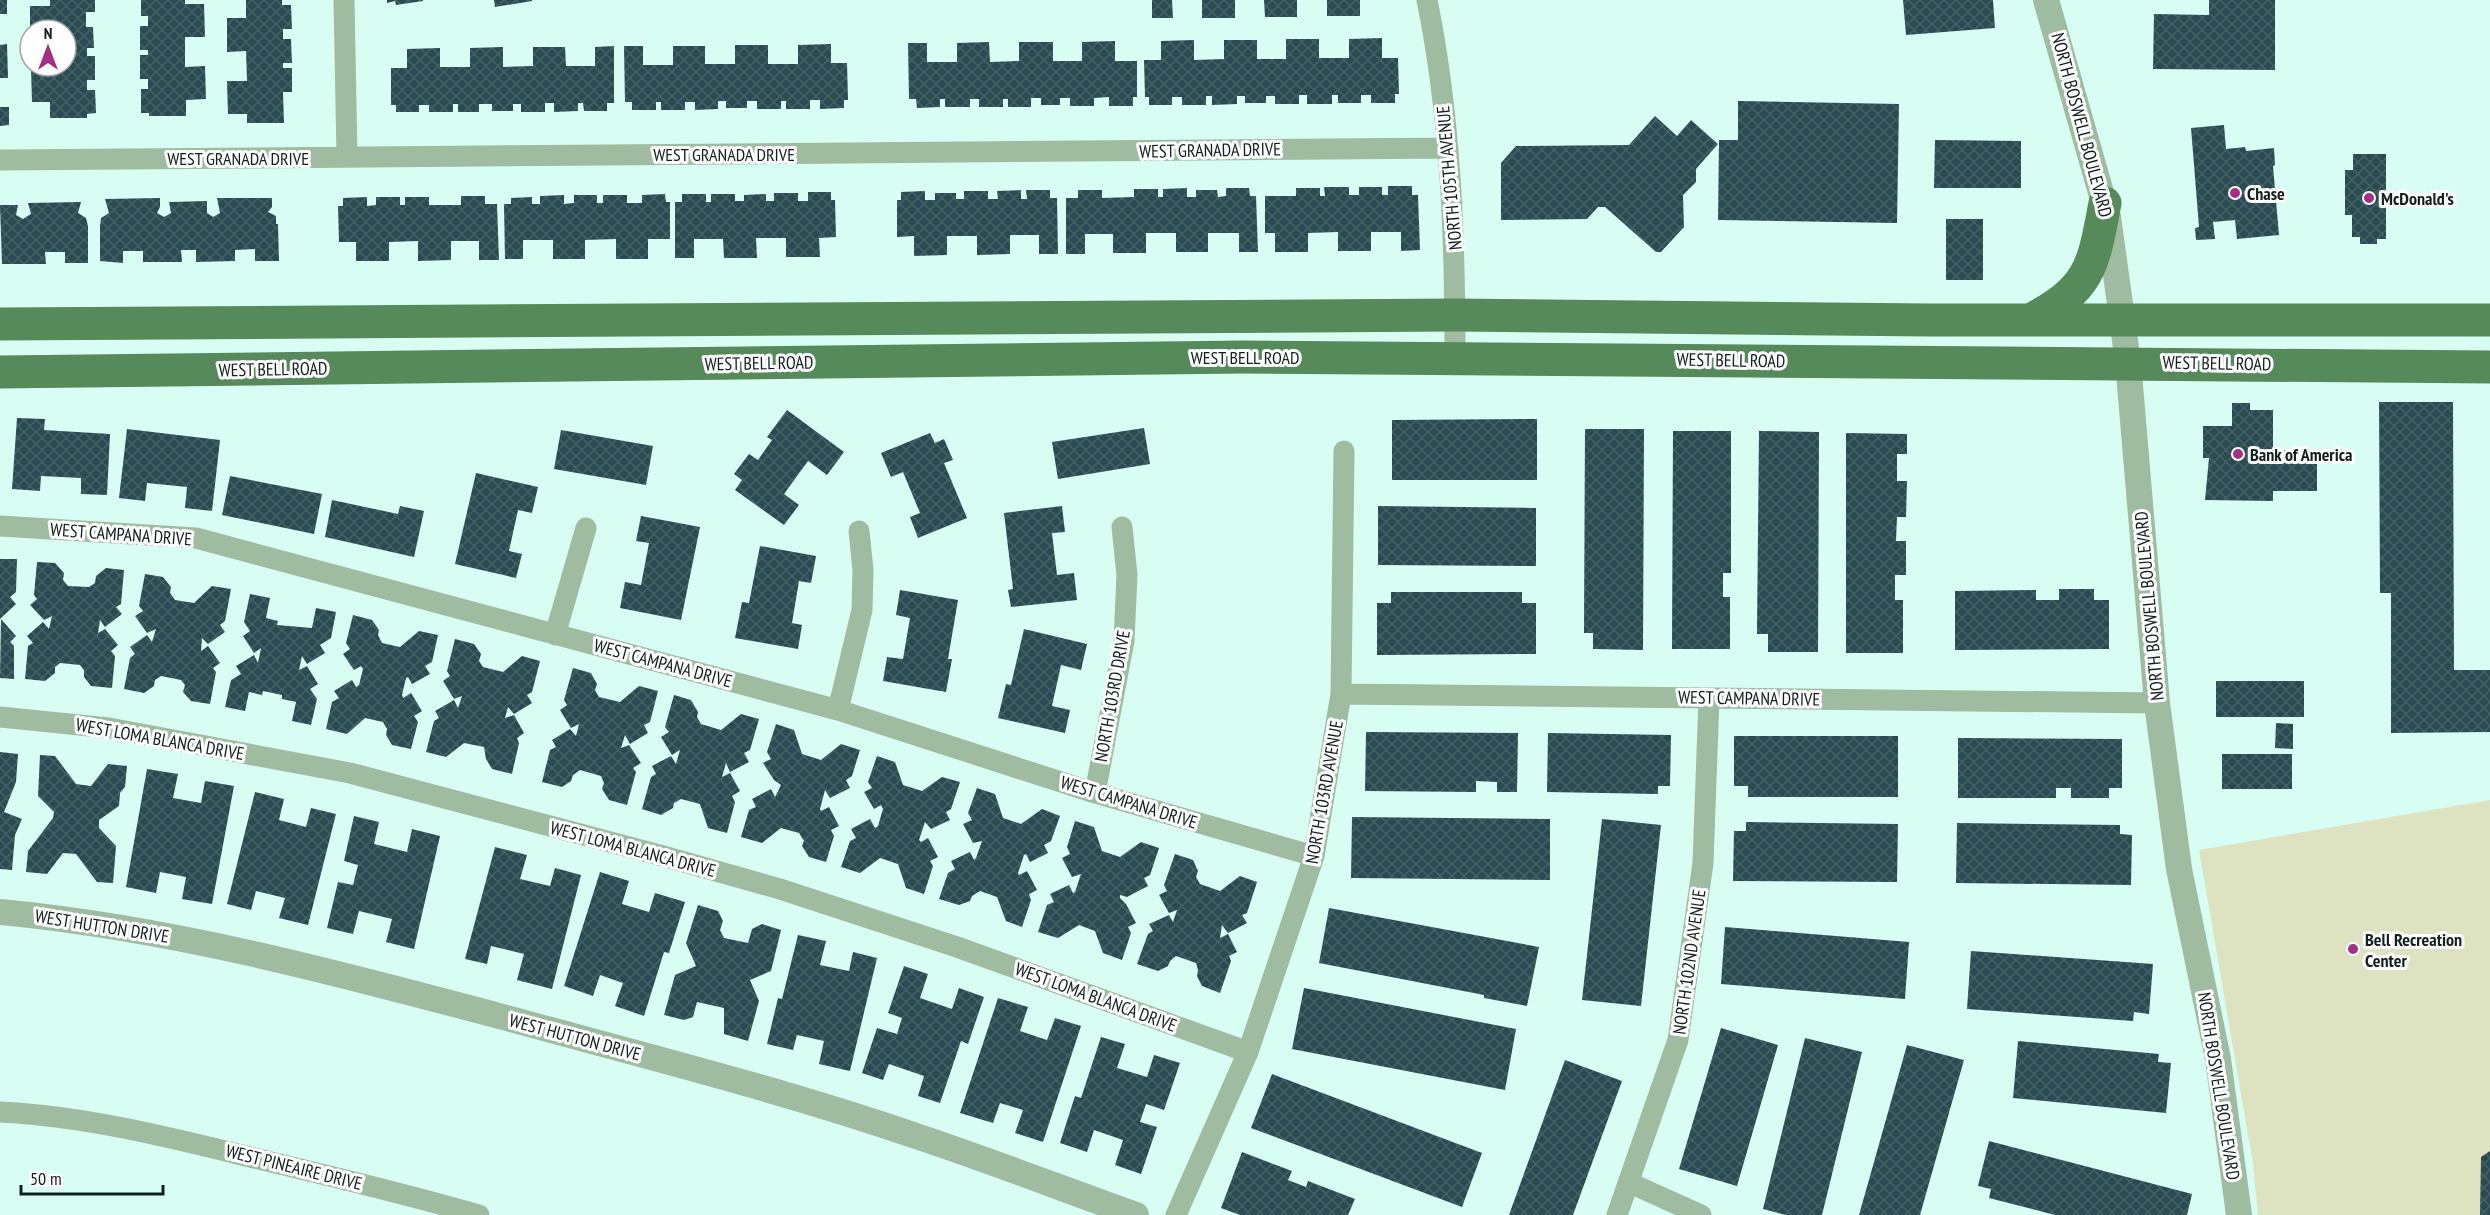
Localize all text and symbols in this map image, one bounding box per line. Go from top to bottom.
north arrow [18,18,78,78]
text: N [44,23,52,43]
street label: NORTH BOSWELL BOULEVARD [2046,30,2118,220]
street label: NORTH 105TH AVENUE [1431,105,1467,251]
street label: WEST GRANADA DRIVE [1139,137,1281,163]
street label: WEST GRANADA DRIVE [653,143,795,166]
street label: WEST GRANADA DRIVE [167,147,309,170]
place label: Chase [2247,182,2285,205]
marker: Chase [2228,186,2242,200]
place label: McDonald's [2381,187,2454,210]
marker: McDonald's [2362,191,2376,205]
street label: WEST BELL ROAD [1191,346,1299,369]
street label: WEST BELL ROAD [1676,348,1786,372]
street label: WEST BELL ROAD [704,351,814,375]
street label: WEST BELL ROAD [2162,351,2272,375]
street label: WEST BELL ROAD [218,357,328,381]
place label: Bank of America [2250,443,2352,466]
marker: Bank of America [2231,447,2245,461]
street label: NORTH BOSWELL BOULEVARD [2129,510,2169,702]
street label: WEST CAMPANA DRIVE [49,518,193,550]
street label: NORTH 103RD DRIVE [1089,628,1135,764]
street label: WEST CAMPANA DRIVE [591,634,735,692]
street label: WEST CAMPANA DRIVE [1678,685,1820,711]
street label: WEST LOMA BLANCA DRIVE [74,713,246,765]
street label: NORTH 103RD AVENUE [1300,718,1348,866]
street label: WEST CAMPANA DRIVE [1058,770,1200,834]
street label: WEST LOMA BLANCA DRIVE [548,816,718,882]
street label: NORTH 102ND AVENUE [1667,888,1711,1036]
street label: WEST HUTTON DRIVE [33,904,171,948]
place label: Bell Recreation Center [2365,928,2462,972]
marker: Bell Recreation Center [2346,942,2360,956]
street label: WEST LOMA BLANCA DRIVE [1012,957,1180,1037]
street label: NORTH BOSWELL BOULEVARD [2193,990,2245,1182]
street label: WEST HUTTON DRIVE [507,1008,643,1066]
street label: WEST PINEAIRE DRIVE [223,1139,365,1195]
scale bar [21,1158,164,1196]
text: 50 m [30,1167,62,1190]

